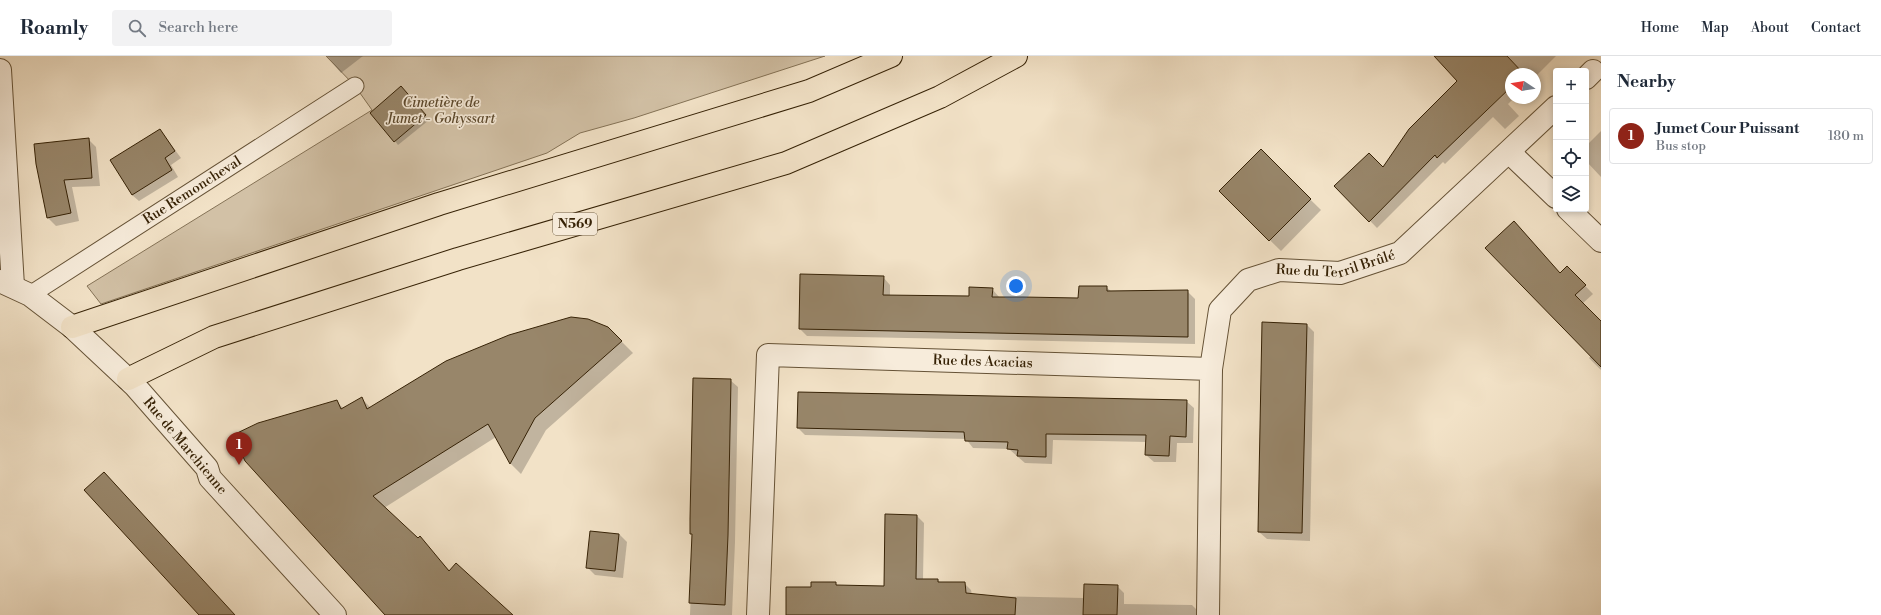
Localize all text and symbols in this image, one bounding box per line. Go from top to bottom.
search box [112,10,392,46]
text: Roamly [20,16,88,40]
icon: search [126,17,148,39]
text: Search here [158,18,238,37]
text: Home [1641,19,1679,37]
text: Map [1701,19,1729,37]
text: About [1751,19,1789,37]
text: Contact [1811,19,1861,37]
north arrow [1505,68,1541,104]
map controls [1553,68,1589,212]
button: + [1553,68,1589,104]
text: Nearby [1617,71,1676,93]
park label: Cimetière de Jumet - Gohyssart [385,94,495,128]
button: − [1553,104,1589,140]
text: Jumet Cour Puissant [1656,119,1799,138]
text: 1 [1628,128,1634,144]
text: 180 m [1828,128,1864,144]
text: Bus stop [1656,138,1706,154]
button: locate [1553,140,1589,176]
street label: Rue Remoncheval [140,152,245,229]
button: layers [1553,176,1589,212]
road number: N569 [553,213,597,235]
street label: Rue du Terril Brûlé [1275,246,1398,282]
your location [1006,276,1026,296]
street label: Rue des Acacias [932,351,1033,372]
street label: Rue de Marchienne [139,394,231,498]
pin: 1 [226,432,252,465]

